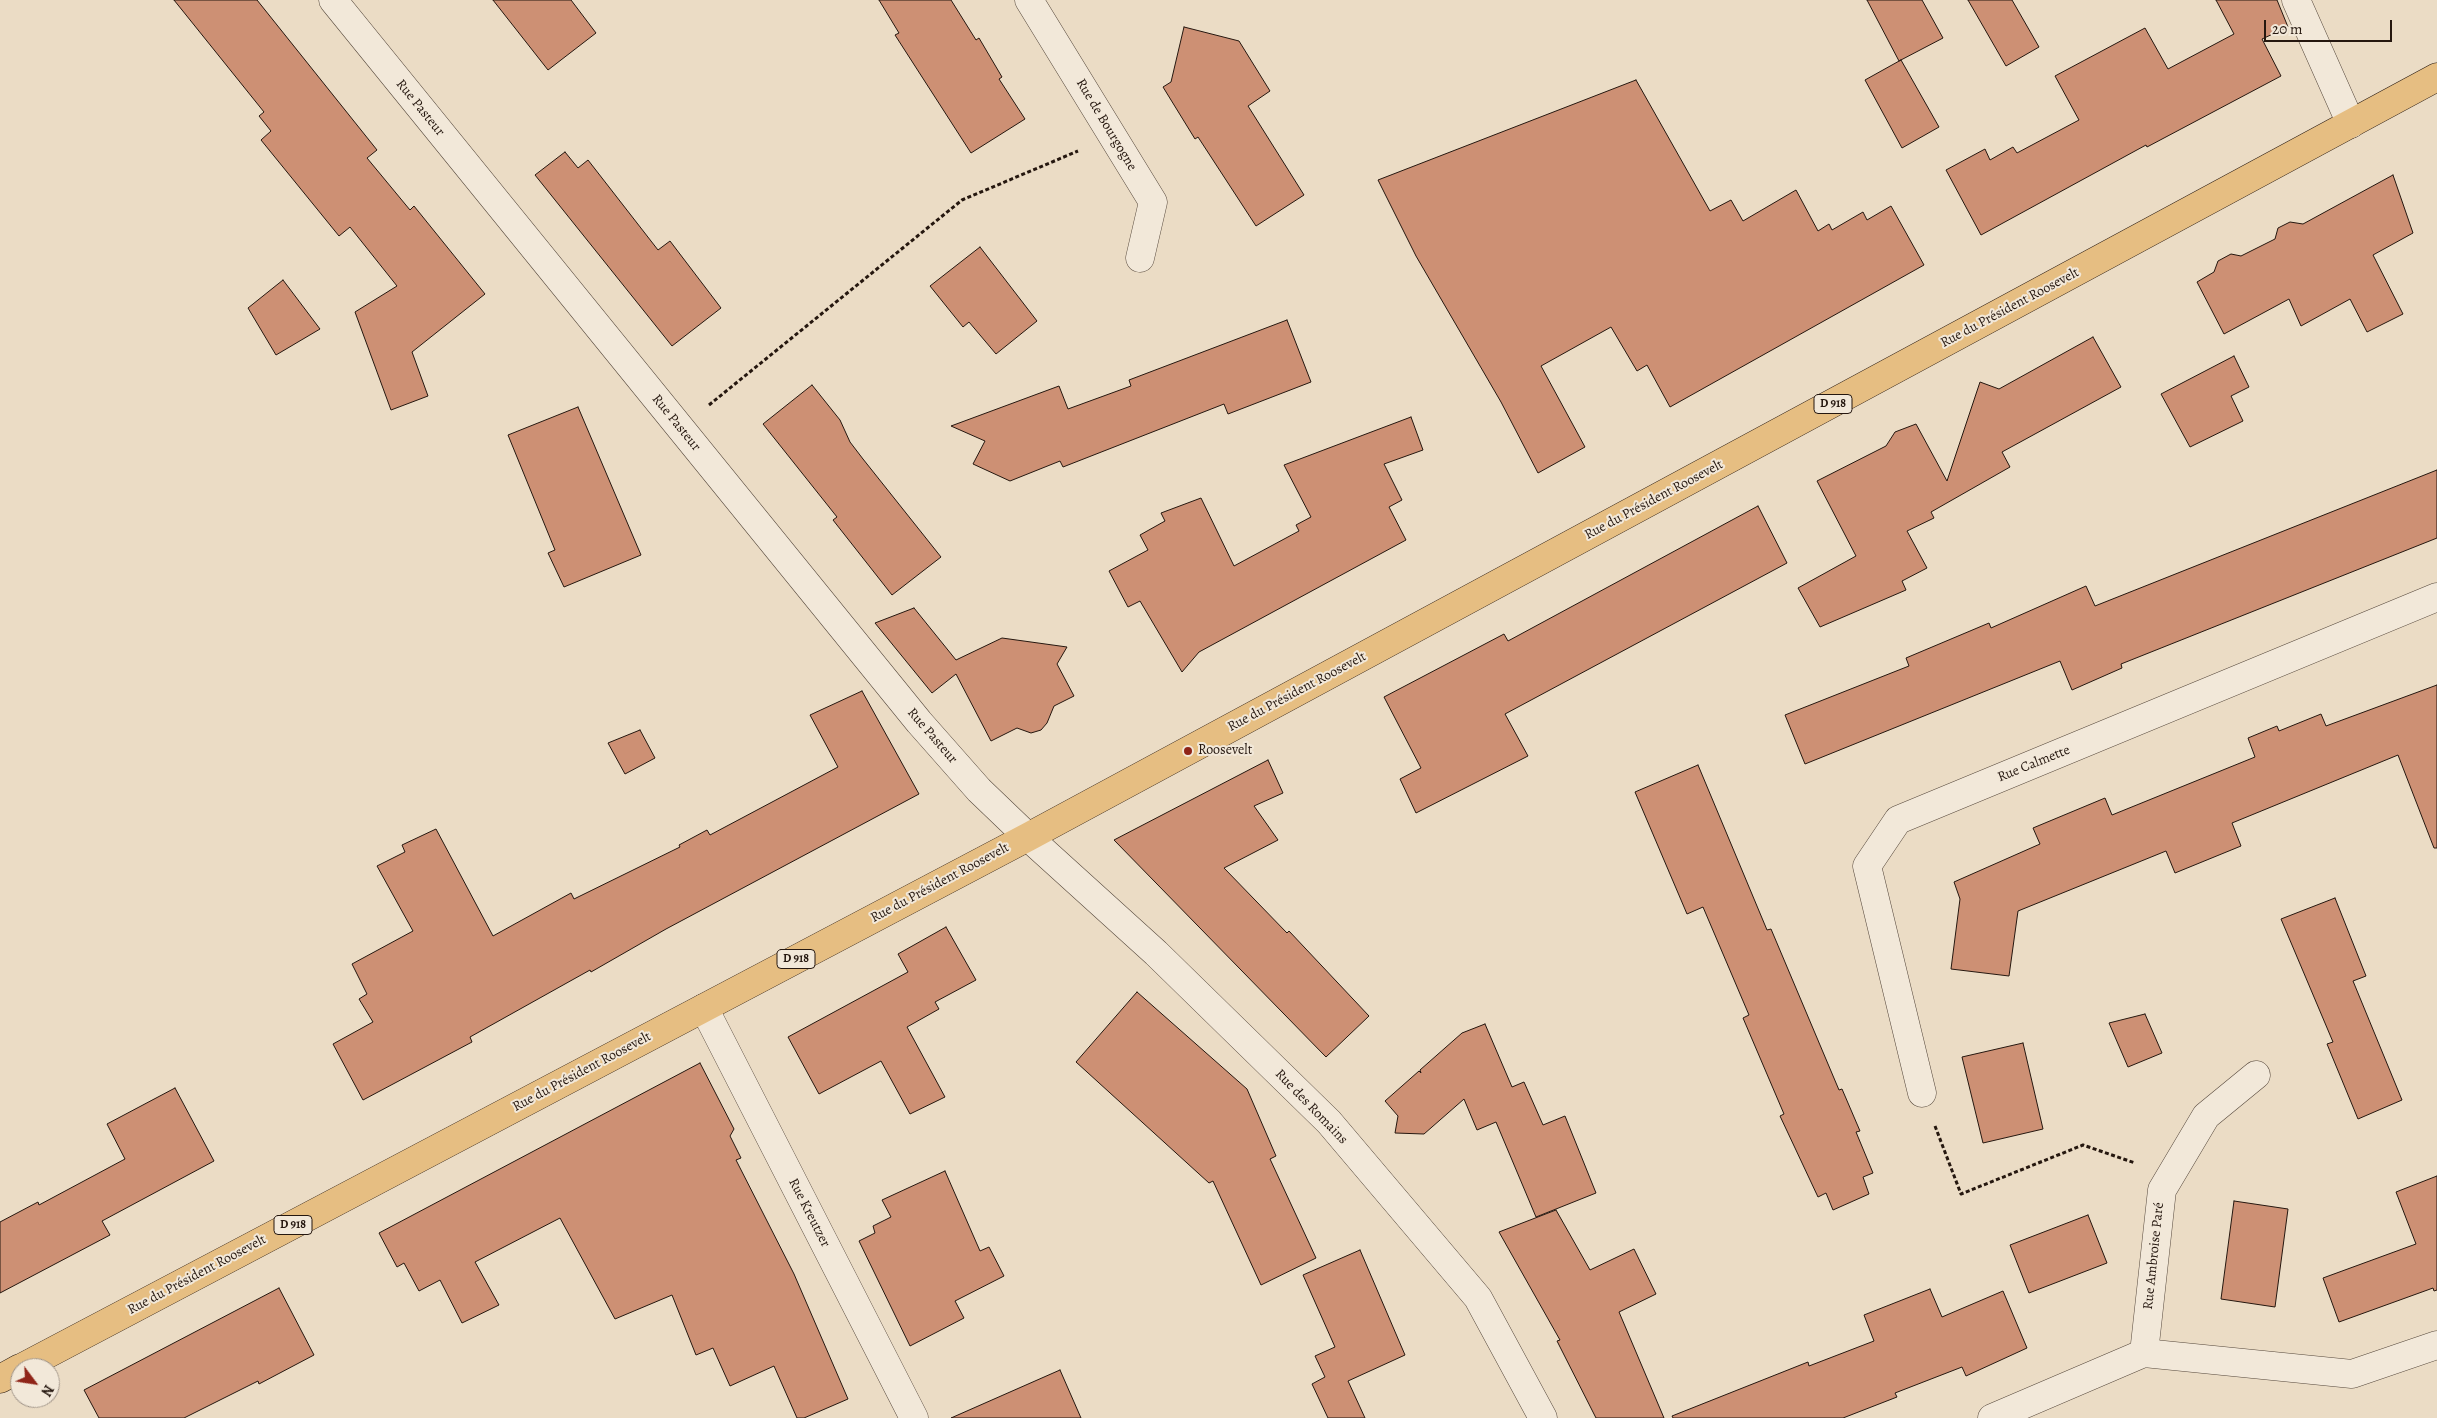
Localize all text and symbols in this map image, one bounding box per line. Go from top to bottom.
scale bar [2267,10,2394,42]
text: 20 m [2272,19,2303,39]
street label: Rue Pasteur [392,76,448,140]
street label: Rue de Bourgogne [1072,76,1140,174]
street label: Rue du Président Roosevelt [1938,264,2082,352]
street label: Rue Pasteur [648,391,704,455]
road number: D 918 [1814,394,1852,414]
street label: Rue du Président Roosevelt [1582,456,1726,544]
street label: Rue du Président Roosevelt [1225,648,1369,736]
street label: Rue Pasteur [903,705,961,767]
street label: Rue Calmette [1995,742,2073,786]
place label: Roosevelt [1198,743,1252,759]
marker: Roosevelt [1182,745,1194,757]
street label: Rue du Président Roosevelt [868,839,1012,927]
road number: D 918 [777,950,815,969]
street label: Rue du Président Roosevelt [510,1028,654,1116]
street label: Rue des Romains [1271,1066,1351,1148]
street label: Rue Kreutzer [784,1176,834,1250]
street label: Rue Ambroise Paré [2140,1202,2168,1310]
road number: D 918 [274,1216,312,1234]
street label: Rue du Président Roosevelt [125,1231,269,1319]
north arrow [10,1358,60,1408]
text: N [37,1381,58,1400]

